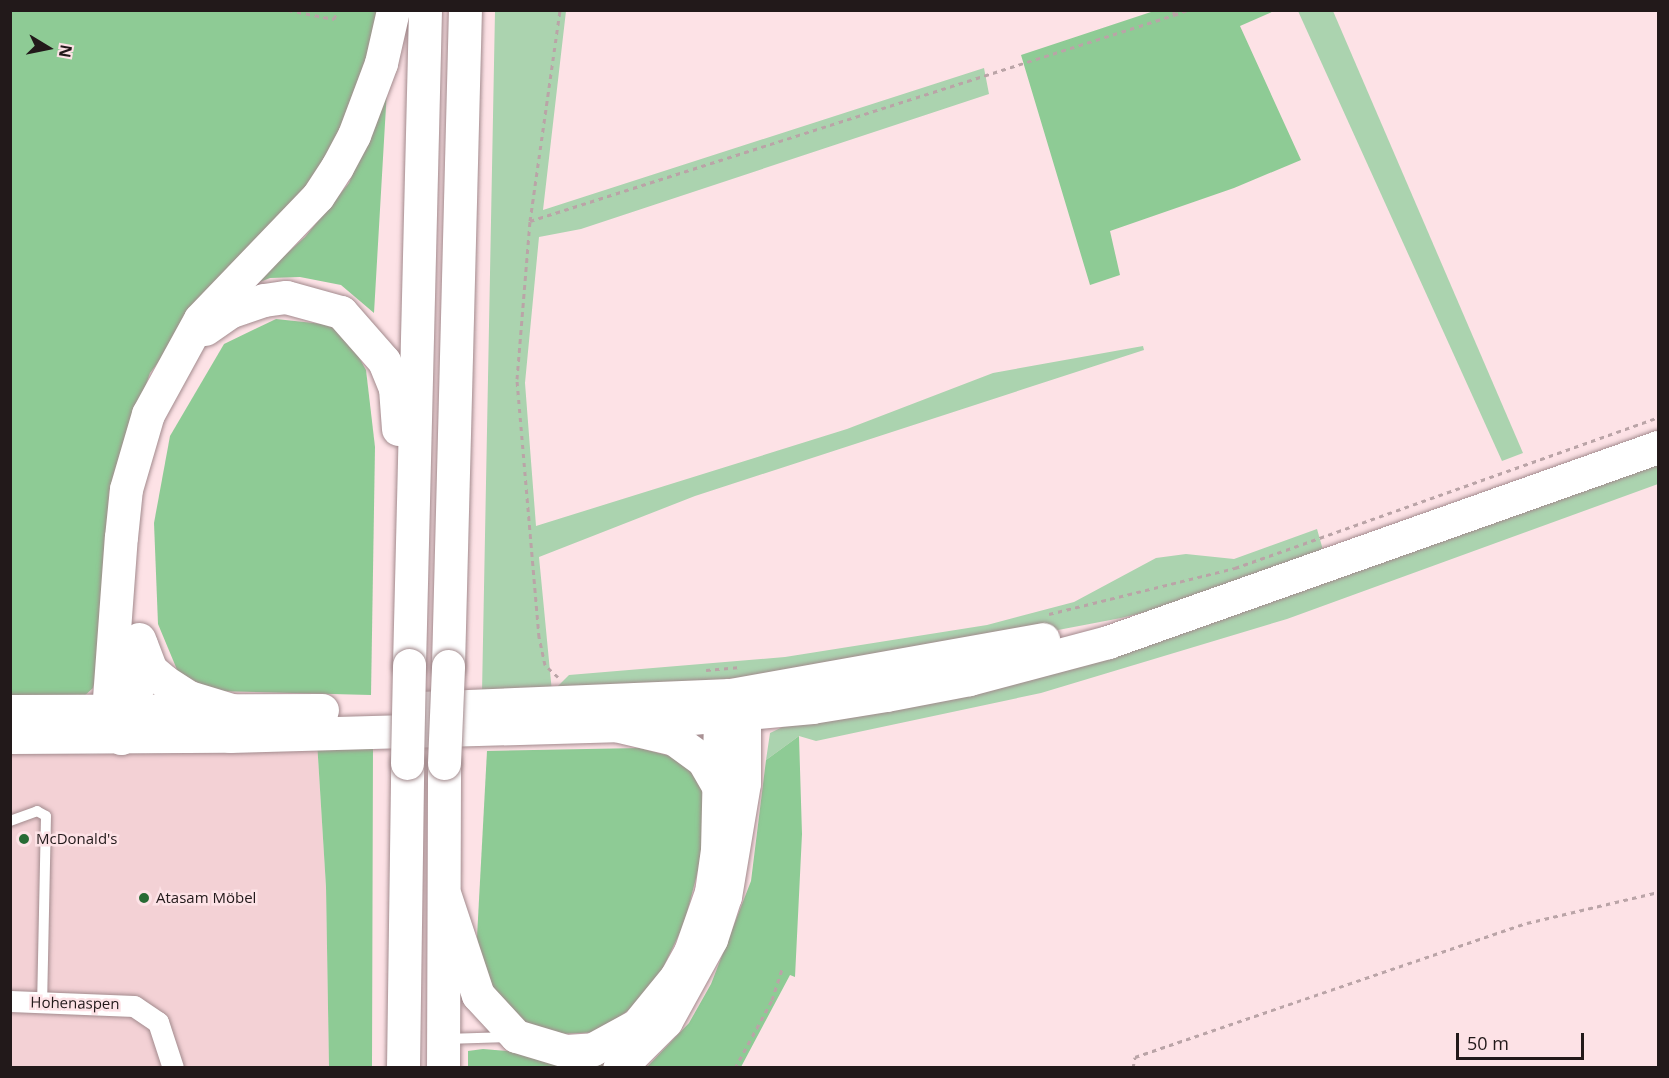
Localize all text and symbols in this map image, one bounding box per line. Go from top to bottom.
north arrow [18,18,78,78]
text: N [54,43,78,59]
place label: McDonald's [36,830,118,848]
marker: McDonald's [17,832,31,846]
place label: Atasam Möbel [156,889,256,907]
marker: Atasam Möbel [137,891,151,905]
street label: Hohenaspen [30,993,120,1013]
scale bar [1459,1021,1586,1059]
text: 50 m [1467,1031,1509,1055]

